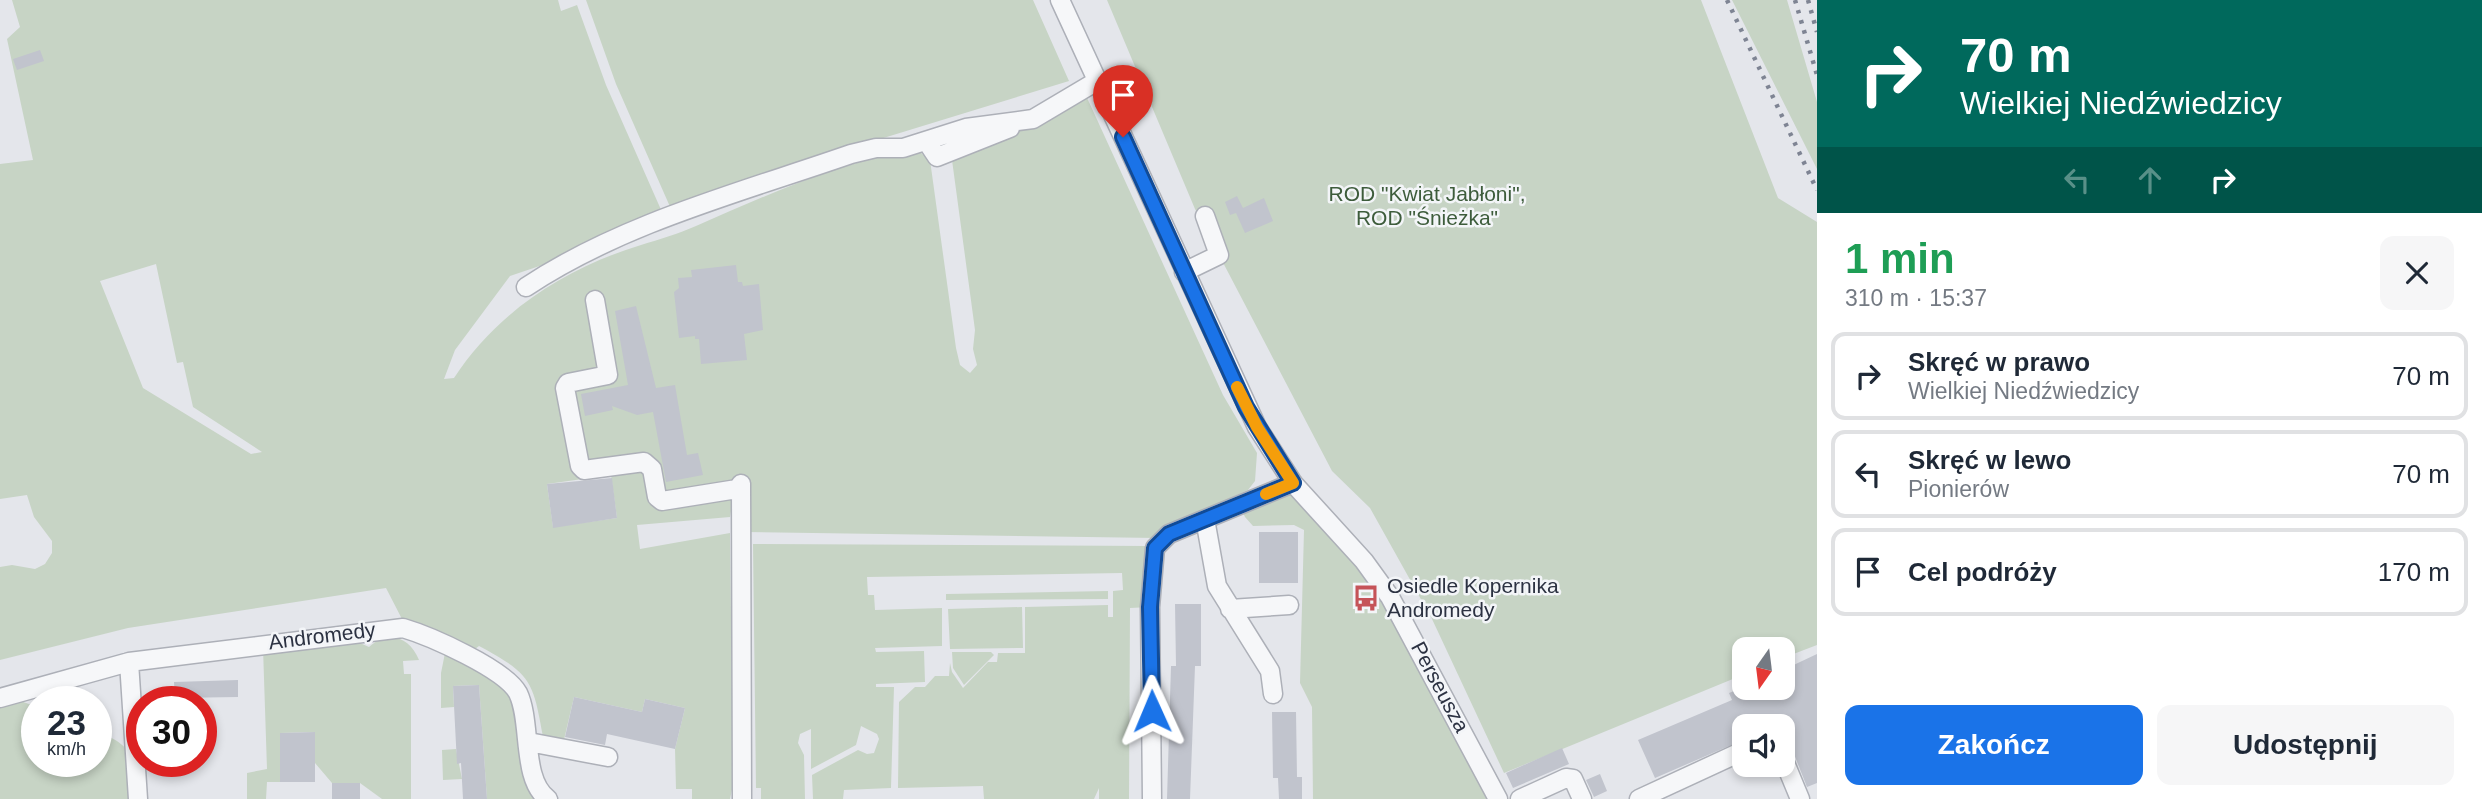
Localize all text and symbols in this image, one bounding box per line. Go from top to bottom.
icon: right [1845,28,1936,119]
text: 70 m [1960,28,2072,82]
pin [1093,65,1153,137]
icon: arrive [1104,76,1142,114]
text: Wielkiej Niedźwiedzicy [1960,85,2282,121]
icon: left [2058,161,2096,199]
icon: ahead [2131,161,2169,199]
icon: right [2204,161,2242,199]
park label: ROD "Kwiat Jabłoni", ROD "Śnieżka" [1329,182,1525,229]
text: 1 min [1845,235,1955,282]
button: close [2380,236,2454,310]
text: 310 m · 15:37 [1845,285,1987,311]
text: Skręć w prawo [1908,347,2090,377]
icon: right [1849,357,1887,395]
text: 70 m [2392,361,2450,391]
text: Wielkiej Niedźwiedzicy [1908,378,2139,404]
text: Skręć w lewo [1908,445,2071,475]
icon: left [1849,455,1887,493]
text: 70 m [2392,459,2450,489]
text: Pionierów [1908,476,2009,502]
icon: arrive [1849,553,1887,591]
text: Cel podróży [1908,557,2057,587]
text: 170 m [2378,557,2450,587]
place label: Osiedle Kopernika Andromedy [1387,574,1559,621]
bus stop icon: Osiedle Kopernika Andromedy [1351,583,1381,613]
street label: Andromedy [267,617,377,653]
north arrow [1732,637,1796,700]
map controls [1732,637,1795,777]
street label: Perseusza [1407,638,1474,736]
position arrow [1115,674,1189,748]
speed limit sign: 30 [126,686,217,777]
text: 23 [47,703,86,742]
button: Zakończ [1845,705,2143,785]
button: Udostępnij [2157,705,2454,785]
button: sound [1732,714,1795,777]
text: km/h [47,739,86,759]

